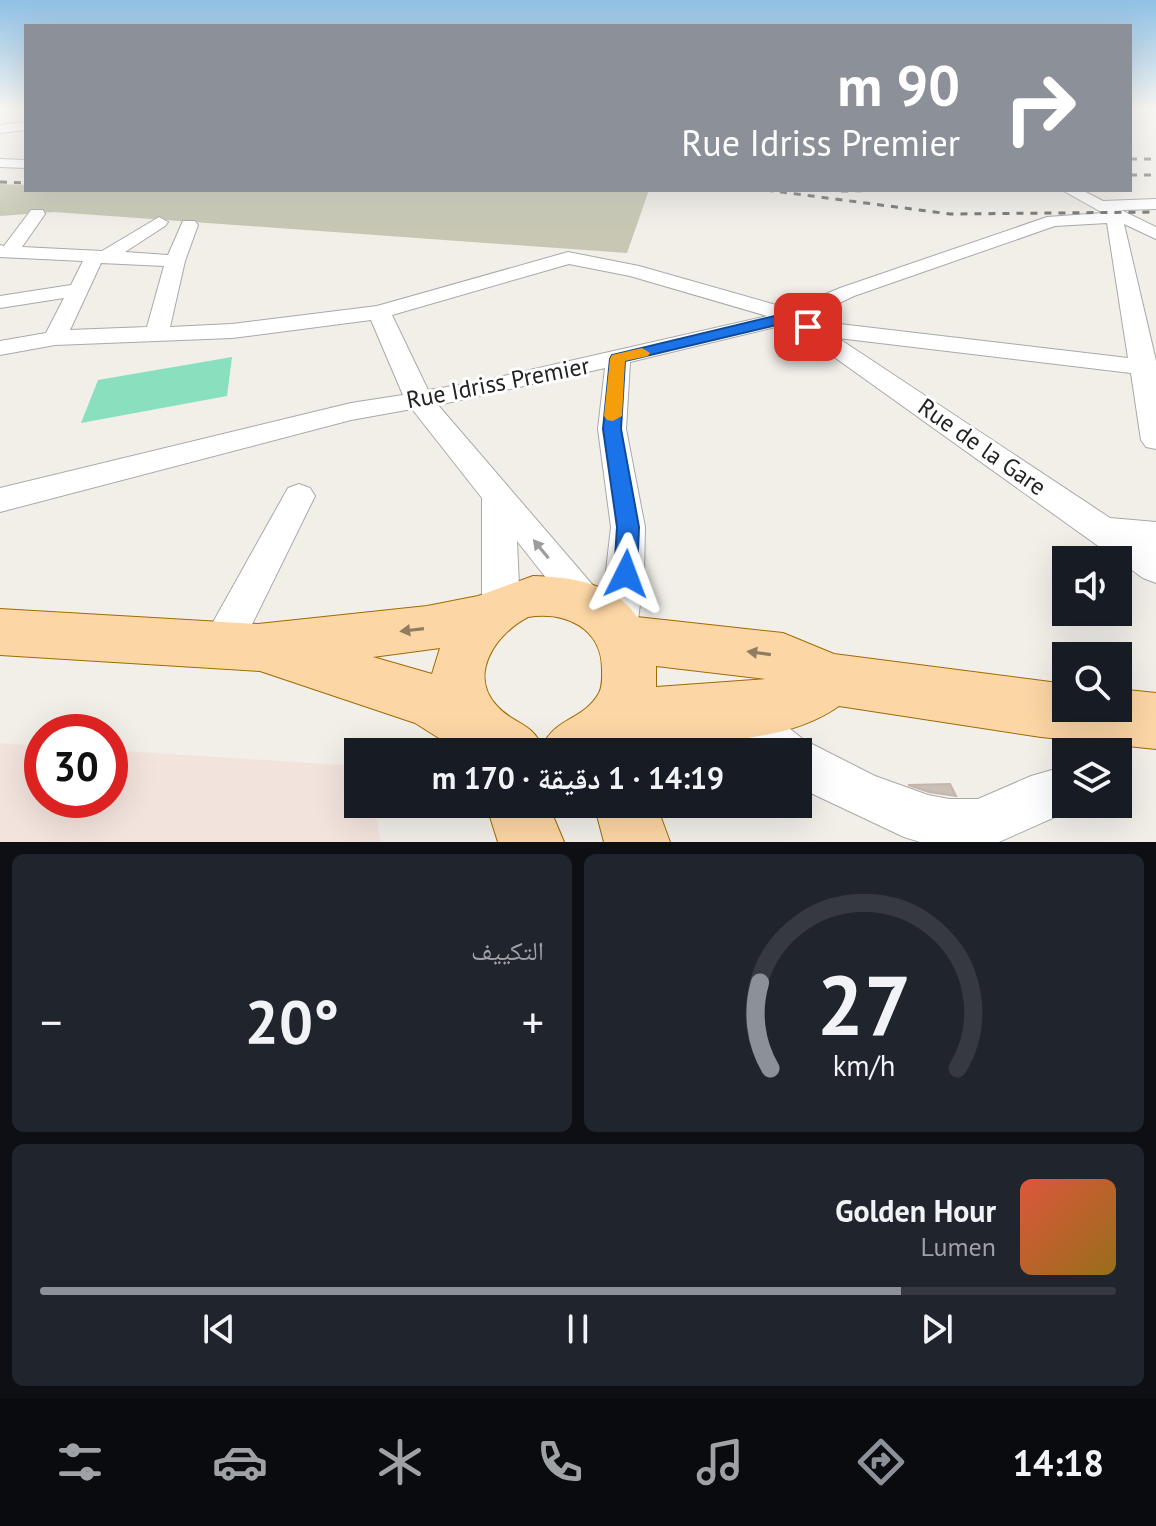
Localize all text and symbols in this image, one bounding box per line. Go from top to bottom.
text: 90 m [837,49,960,121]
icon: right [988,56,1092,160]
text: Rue Idriss Premier [681,119,960,166]
pin [774,293,842,361]
icon: arrive [786,305,830,349]
street label: Rue Idriss Premier [404,350,592,415]
street label: Rue de la Gare [912,391,1052,502]
position arrow [584,532,668,616]
one-way arrow [533,539,550,559]
map controls [1052,546,1132,818]
button: sound [1052,546,1132,626]
one-way arrow [399,623,424,636]
button: search [1052,642,1132,722]
one-way arrow [747,646,772,659]
speed limit sign: 30 [24,714,128,818]
button: layers [1052,738,1132,818]
text: 14:19 · 1 دقيقة · 170 m [432,758,724,797]
text: التكييف [471,934,544,967]
text: 27 [817,950,911,1058]
text: 20° [245,982,339,1060]
text: − [40,993,62,1050]
text: + [522,993,544,1050]
text: km/h [833,1047,895,1084]
text: Golden Hour [835,1191,996,1230]
text: Lumen [921,1230,996,1263]
icon: previous [197,1307,241,1351]
icon: pause [556,1307,600,1351]
icon: next [915,1307,959,1351]
icon: filters [52,1434,108,1490]
icon: car [212,1434,268,1490]
icon: climate [372,1434,428,1490]
icon: phone [532,1434,588,1490]
icon: music [692,1434,748,1490]
icon: directions [853,1434,909,1490]
text: 14:18 [1013,1439,1104,1486]

